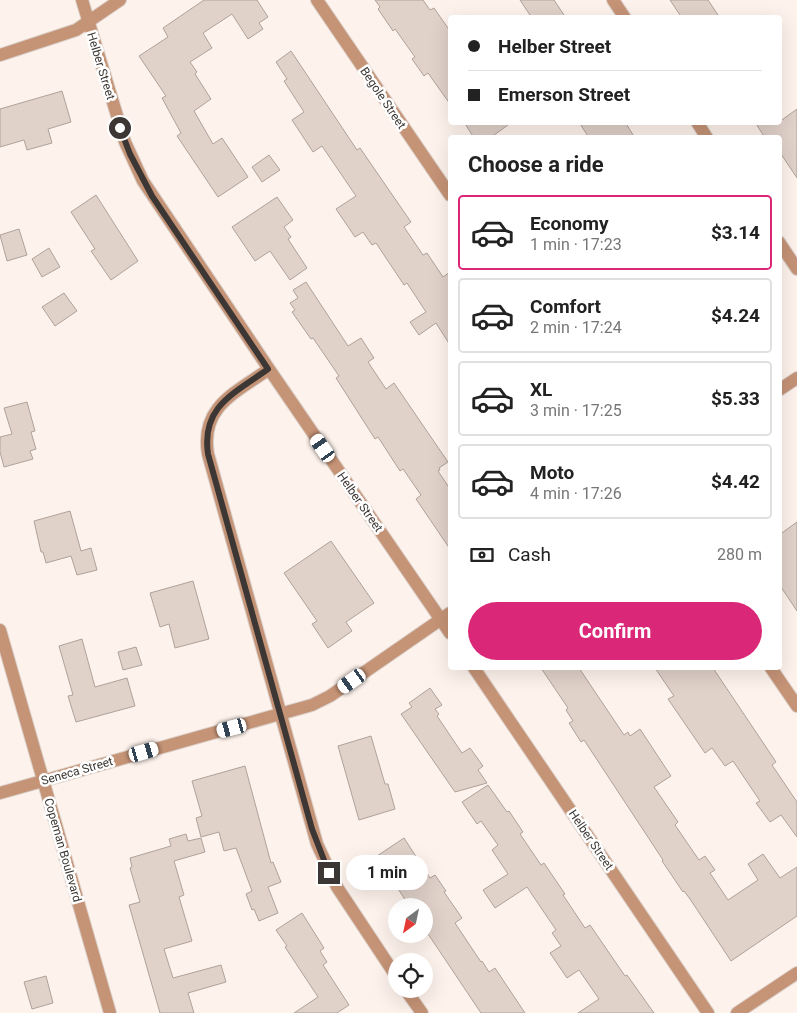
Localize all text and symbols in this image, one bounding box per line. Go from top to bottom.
street label: Helber Street [84,31,118,101]
text: Helber Street [498,35,611,58]
street label: Begole Street [357,65,409,132]
text: Emerson Street [498,83,630,106]
route start [109,117,131,139]
text: Choose a ride [468,152,604,177]
icon: car [470,210,515,255]
text: Economy [530,212,609,235]
text: $3.14 [711,221,760,244]
text: 1 min · 17:23 [530,235,622,254]
icon: car [470,293,515,338]
text: Comfort [530,295,601,318]
text: $4.24 [711,304,760,327]
text: 2 min · 17:24 [530,318,622,337]
icon: car [470,376,515,421]
text: XL [530,378,552,401]
text: $5.33 [711,387,760,410]
text: 3 min · 17:25 [530,401,622,420]
car [308,431,337,465]
icon: car [470,459,515,504]
text: Moto [530,461,574,484]
street label: Helber Street [334,469,386,535]
text: $4.42 [711,470,760,493]
text: 4 min · 17:26 [530,484,622,503]
icon: cash [468,541,496,569]
text: Cash [508,543,551,566]
text: 280 m [717,545,762,564]
button: Confirm [468,602,762,660]
car [335,666,368,696]
car [215,717,248,739]
car [127,741,160,763]
street label: Seneca Street [40,754,115,788]
street label: Copeman Boulevard [41,796,85,904]
street label: Helber Street [566,807,616,873]
callout: 1 min [346,856,429,890]
route end [318,862,340,884]
text: 1 min [367,863,407,882]
north arrow [388,898,432,942]
map controls [388,898,433,998]
button: locate [388,953,433,998]

